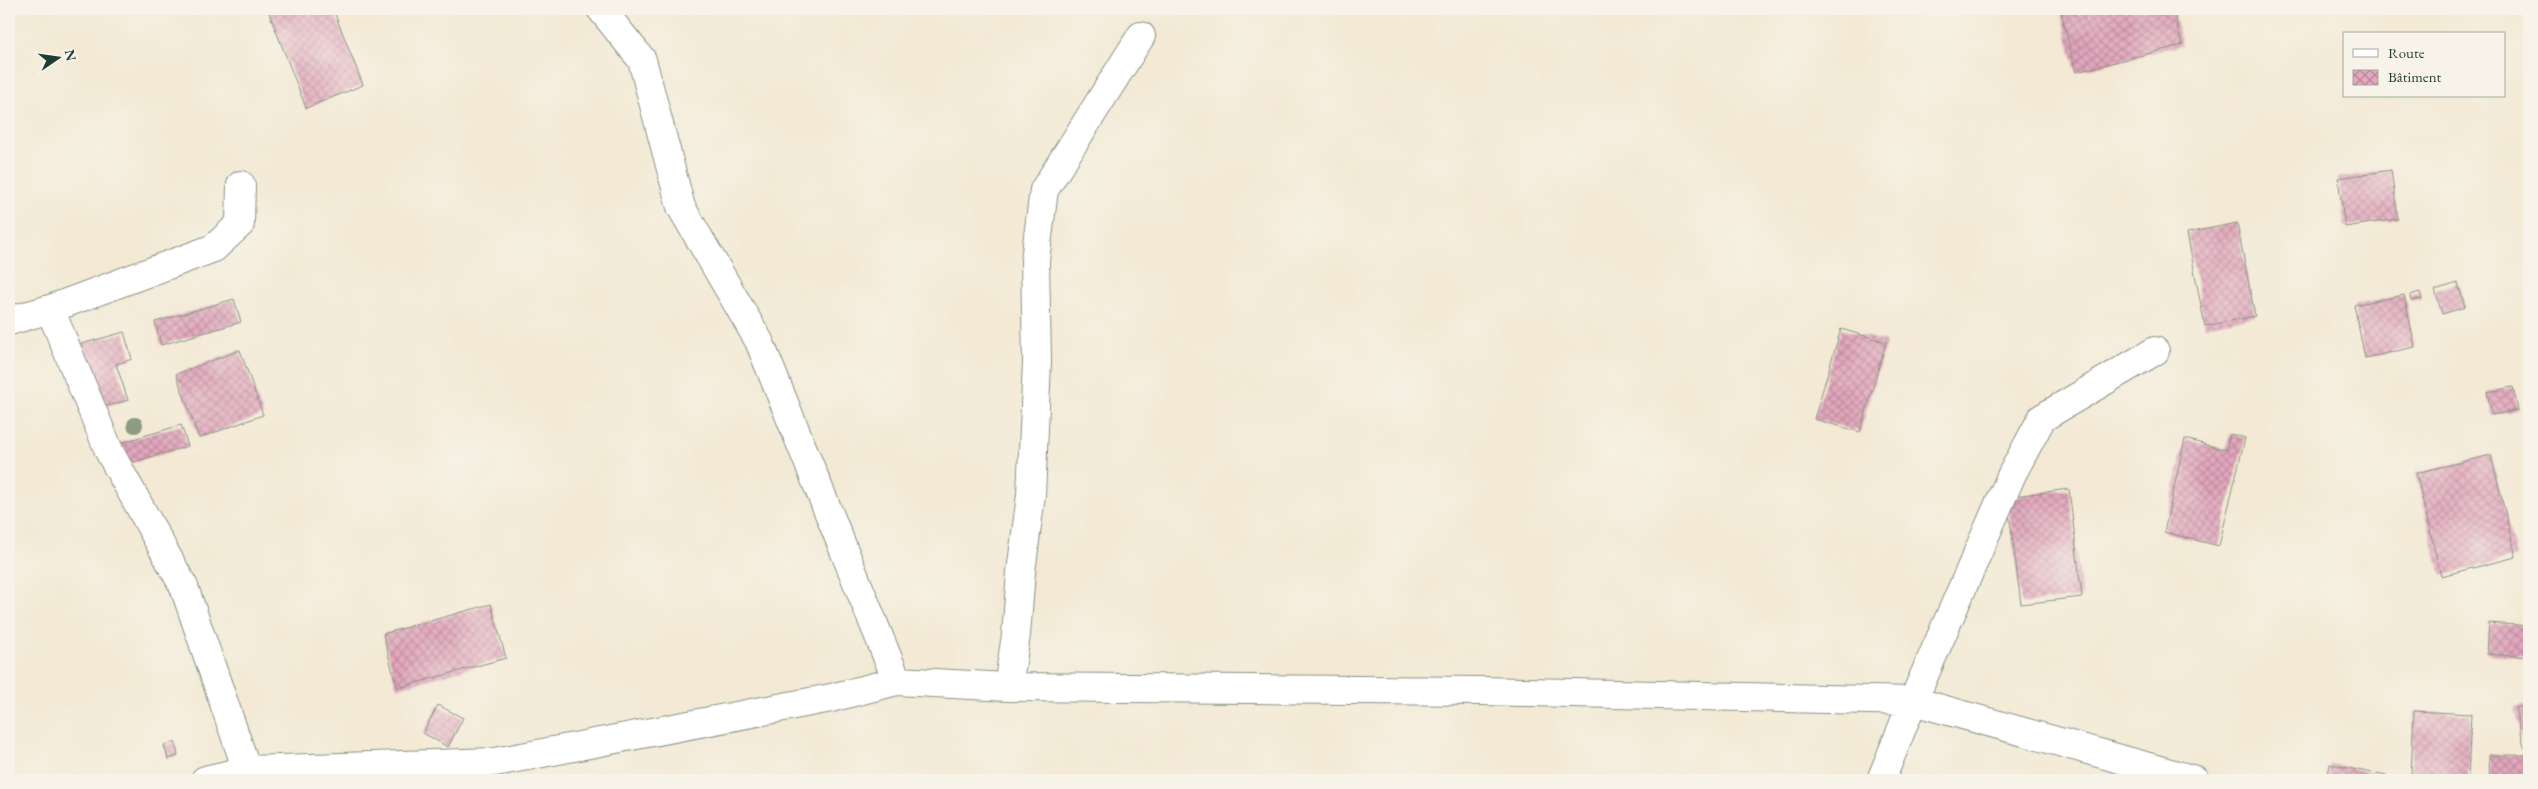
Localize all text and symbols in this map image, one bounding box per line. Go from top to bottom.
north arrow [32,32,82,82]
legend [2343,32,2506,98]
text: Route [2388,43,2425,62]
text: N [61,48,81,63]
text: Bâtiment [2388,67,2442,86]

